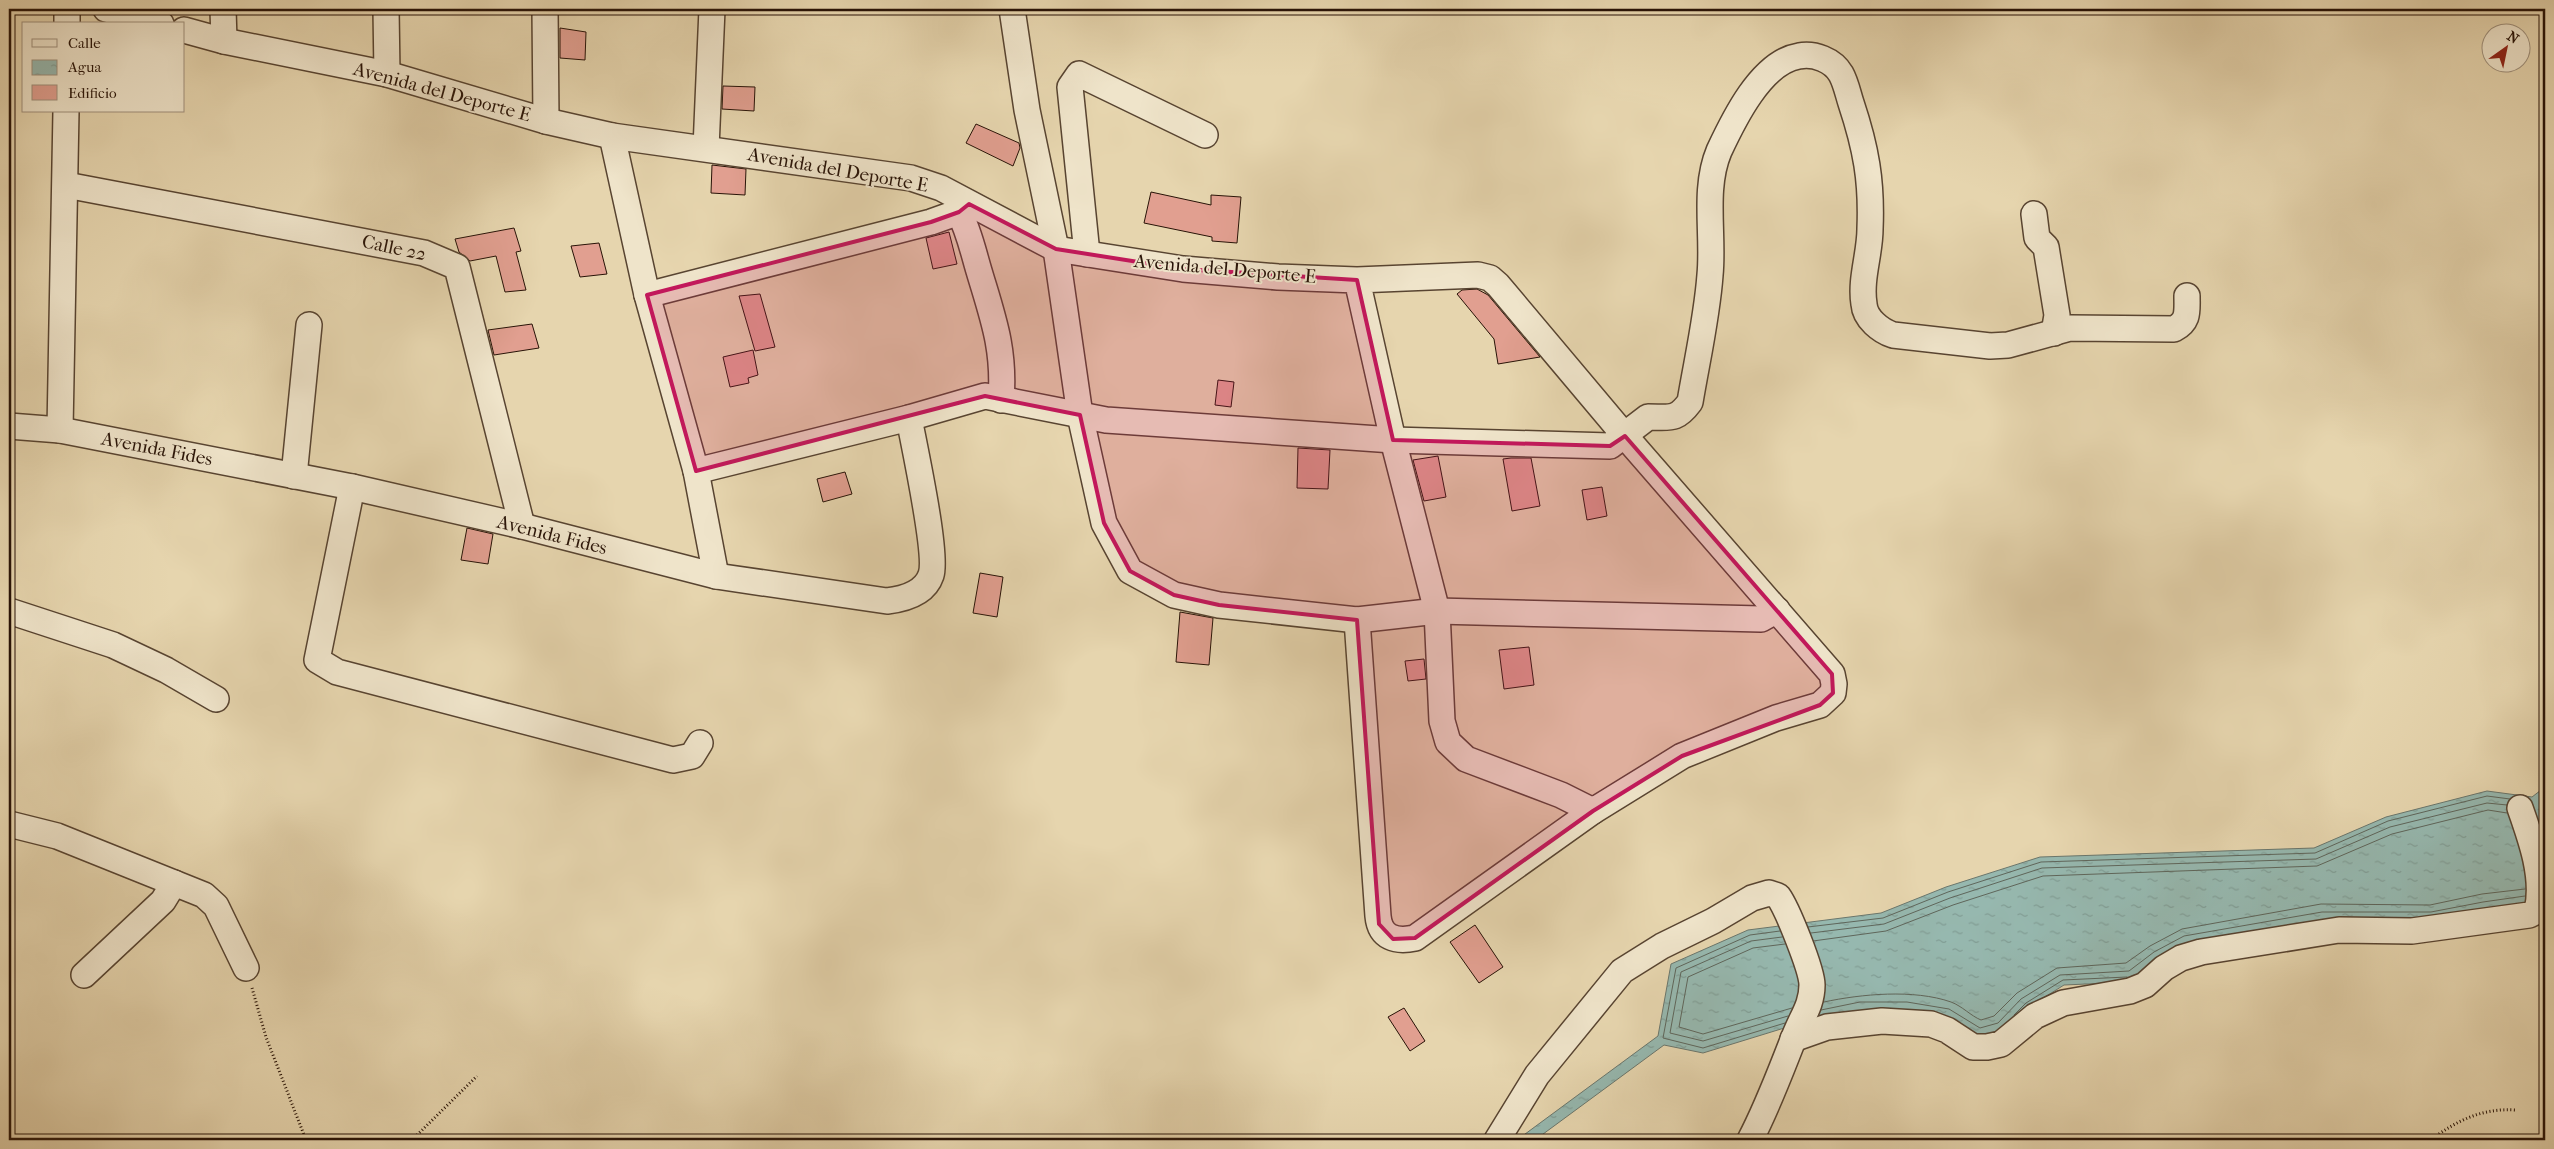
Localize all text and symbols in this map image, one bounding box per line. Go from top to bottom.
legend [22,22,185,112]
north arrow [2482,22,2532,72]
text: N [2504,27,2522,48]
text: Calle [68,34,101,52]
street label: Avenida del Deporte E [350,57,534,126]
text: Agua [67,58,102,76]
text: Edificio [68,84,117,102]
street label: Avenida del Deporte E [745,143,930,197]
street label: Calle 22 [360,230,428,266]
street label: Avenida del Deporte E [1132,250,1317,288]
street label: Avenida Fides [99,427,214,471]
street label: Avenida Fides [494,510,609,559]

